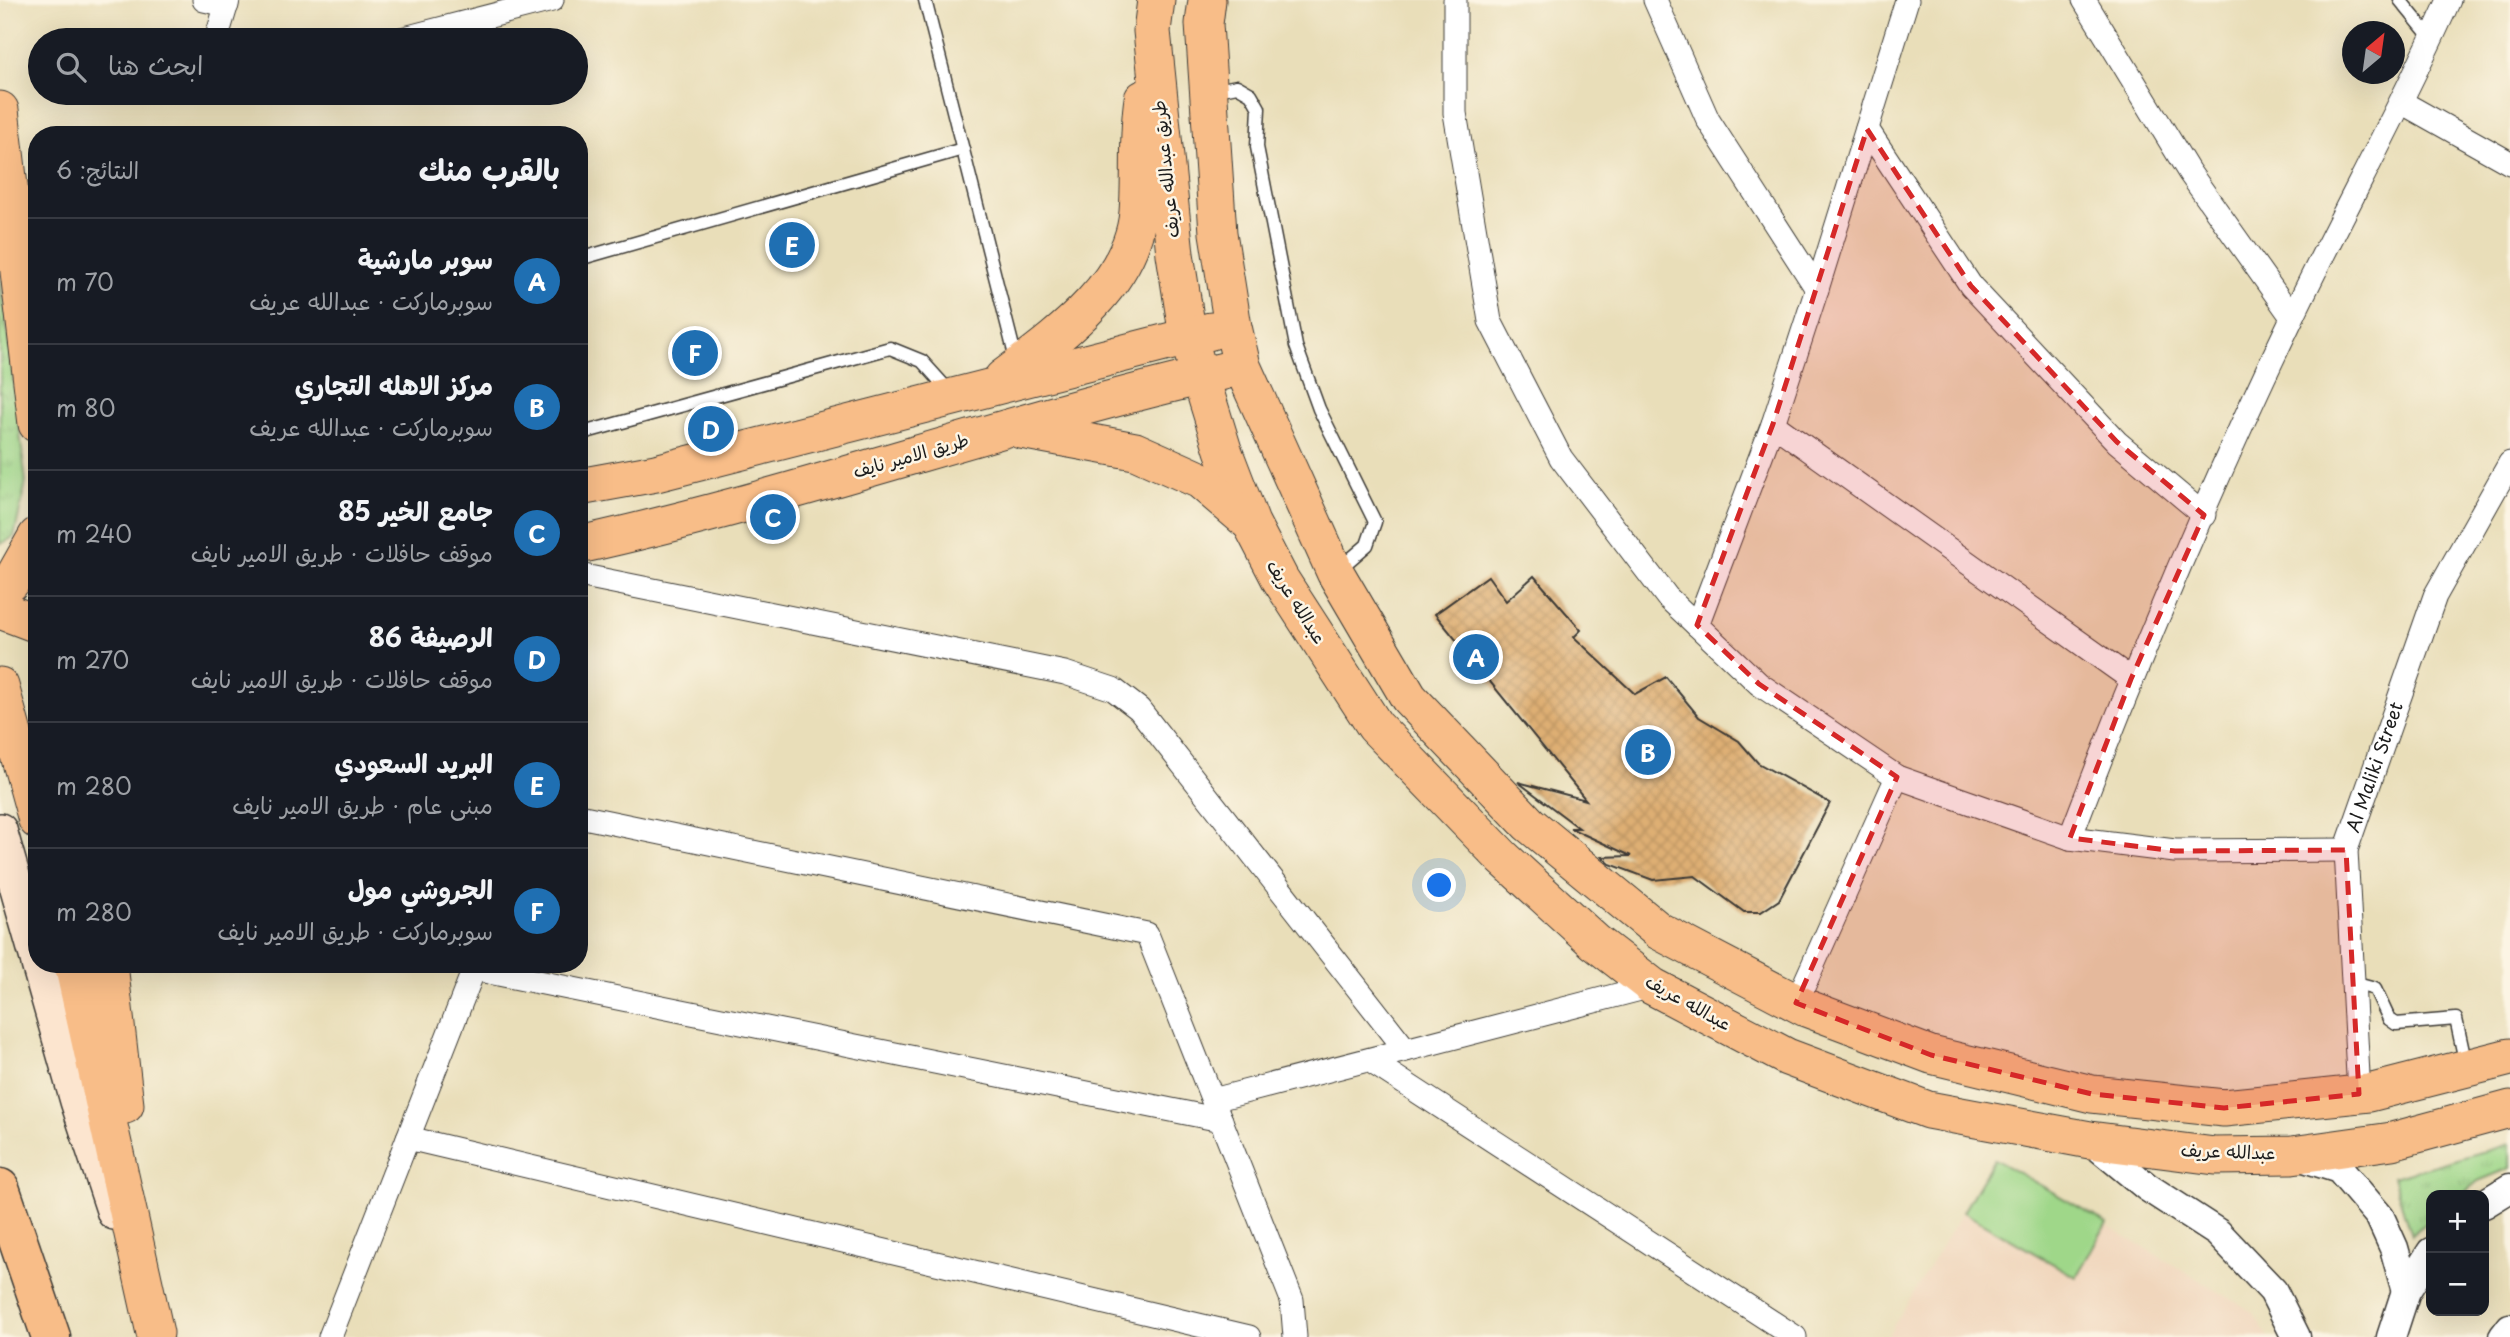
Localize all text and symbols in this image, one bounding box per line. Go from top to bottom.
north arrow [2342,21,2405,84]
search box [28,28,588,105]
text: ابحث هنا [108,45,203,84]
icon: search [52,48,90,86]
street label: طريق عبدالله عريف [1144,99,1185,239]
text: بالقرب منك [419,146,560,191]
text: النتائج: 6 [56,152,139,187]
pin: E [769,219,815,271]
text: سوبر مارشية [358,239,493,278]
text: 70 m [56,264,114,299]
text: A [528,264,546,299]
text: سوبرماركت · عبدالله عريف [249,283,493,318]
pin: F [672,327,718,379]
text: مركز الاهله التجاري [295,365,493,404]
text: 80 m [56,390,116,425]
text: B [529,390,545,425]
pin: D [688,403,734,455]
text: سوبرماركت · عبدالله عريف [249,409,493,444]
street label: طريق الامير نايف [849,425,972,484]
text: جامع الخير 85 [338,491,493,530]
pin: C [750,491,796,543]
text: 240 m [56,516,132,551]
text: C [528,516,546,551]
text: موقف حافلات · طريق الامير نايف [191,535,493,570]
street label: عبدالله عريف [1261,554,1334,649]
text: الرصيفة 86 [369,617,493,656]
pin: A [1453,631,1499,683]
text: 270 m [56,642,129,677]
text: D [528,642,546,677]
text: موقف حافلات · طريق الامير نايف [191,661,493,696]
street label: Al Maliki Street [2338,698,2409,836]
pin: B [1625,726,1671,778]
text: البريد السعودي [335,743,493,782]
text: 280 m [56,768,132,803]
text: E [530,768,544,803]
text: مبنى عام · طريق الامير نايف [232,787,493,822]
your location [1422,868,1456,902]
text: الجروشي مول [348,869,493,908]
text: 280 m [56,894,132,929]
text: F [530,894,544,929]
text: سوبرماركت · طريق الامير نايف [218,913,493,948]
street label: عبدالله عريف [1641,967,1737,1036]
street label: عبدالله عريف [2180,1135,2276,1166]
map controls [2426,1190,2489,1316]
button: + [2426,1190,2489,1253]
button: − [2426,1253,2489,1316]

